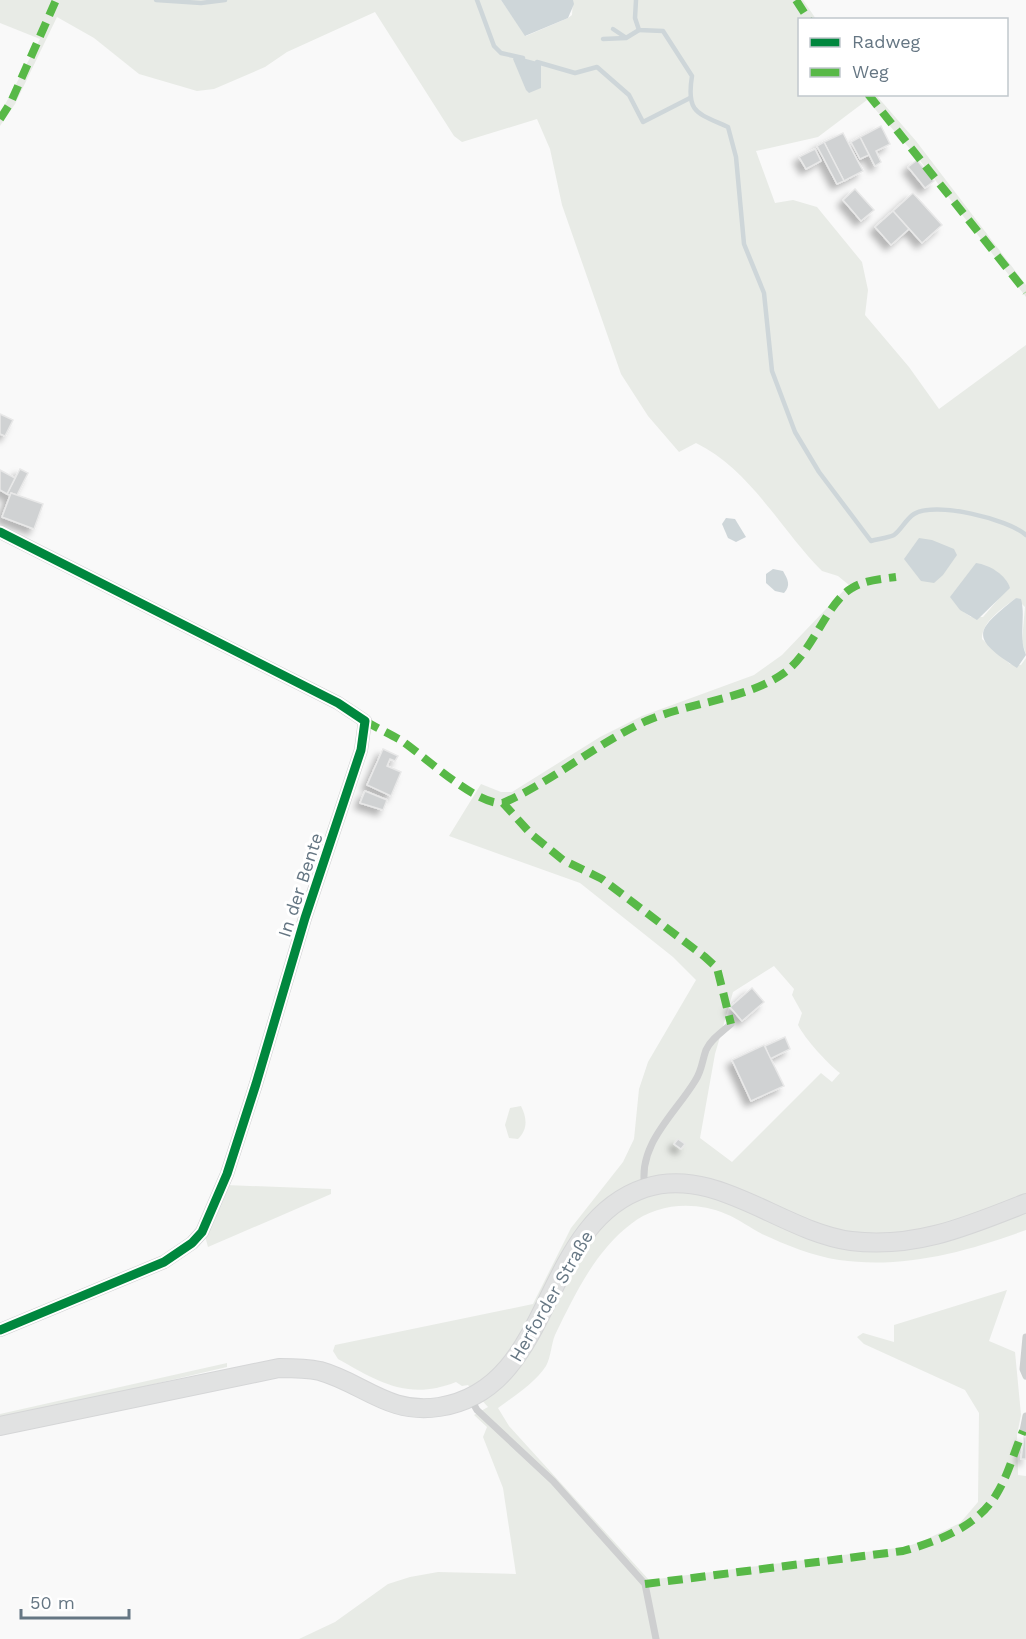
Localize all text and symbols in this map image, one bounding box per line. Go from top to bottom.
legend [798,18,1008,96]
text: Radweg [852,31,921,52]
text: Weg [852,61,889,82]
street label: In der Bente [273,830,327,940]
street label: Herforder Straße [505,1227,597,1365]
scale bar [21,1582,129,1620]
text: 50 m [30,1592,75,1613]

